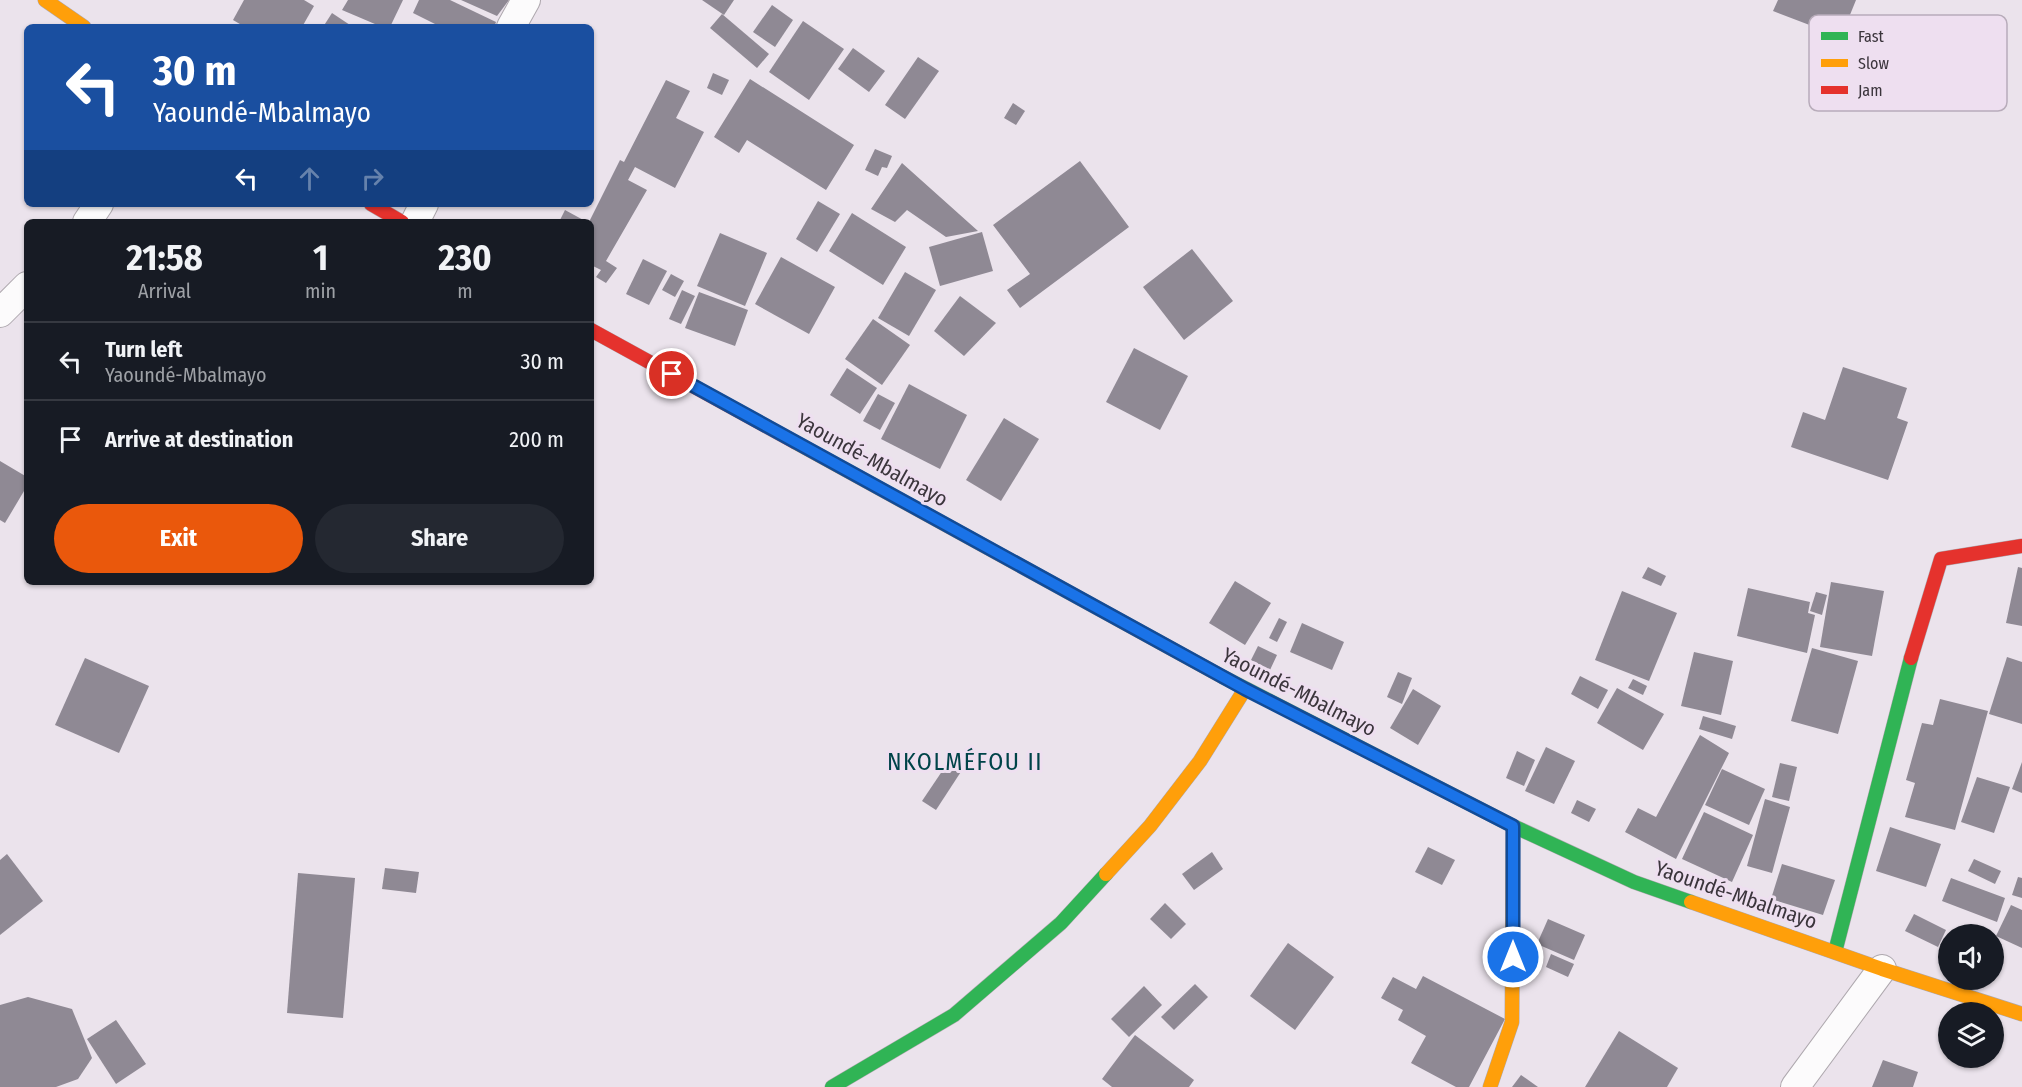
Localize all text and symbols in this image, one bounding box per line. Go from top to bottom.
legend [1809,15,2007,111]
text: Fast [1858,27,1885,46]
text: 30 m [153,46,237,96]
icon: left [54,48,132,126]
text: Slow [1858,54,1889,73]
text: Jam [1858,81,1883,100]
text: Yaoundé-Mbalmayo [153,97,371,129]
icon: left [230,162,263,195]
icon: ahead [293,162,326,195]
icon: right [356,162,389,195]
text: 21:58 [126,236,203,280]
text: 1 [313,236,328,280]
text: 230 [438,236,492,280]
text: Arrival [138,279,191,303]
text: min [305,279,336,303]
text: m [457,279,473,303]
text: Turn left [105,336,183,363]
icon: left [54,345,87,378]
text: 30 m [521,348,564,375]
pin [646,348,697,399]
icon: arrive [655,357,688,390]
text: Yaoundé-Mbalmayo [105,363,266,387]
street label: Yaoundé-Mbalmayo [792,408,952,512]
icon: arrive [54,423,87,456]
text: Arrive at destination [105,426,293,453]
text: 200 m [509,426,564,453]
button: Exit [54,504,303,573]
button: Share [315,504,564,573]
street label: Yaoundé-Mbalmayo [1218,642,1380,742]
district label: NKOLMÉFOU II [887,747,1043,776]
street label: Yaoundé-Mbalmayo [1652,855,1820,935]
map controls [1938,924,2004,1068]
button: sound [1938,924,2004,990]
position arrow [1481,925,1545,989]
button: layers [1938,1002,2004,1068]

